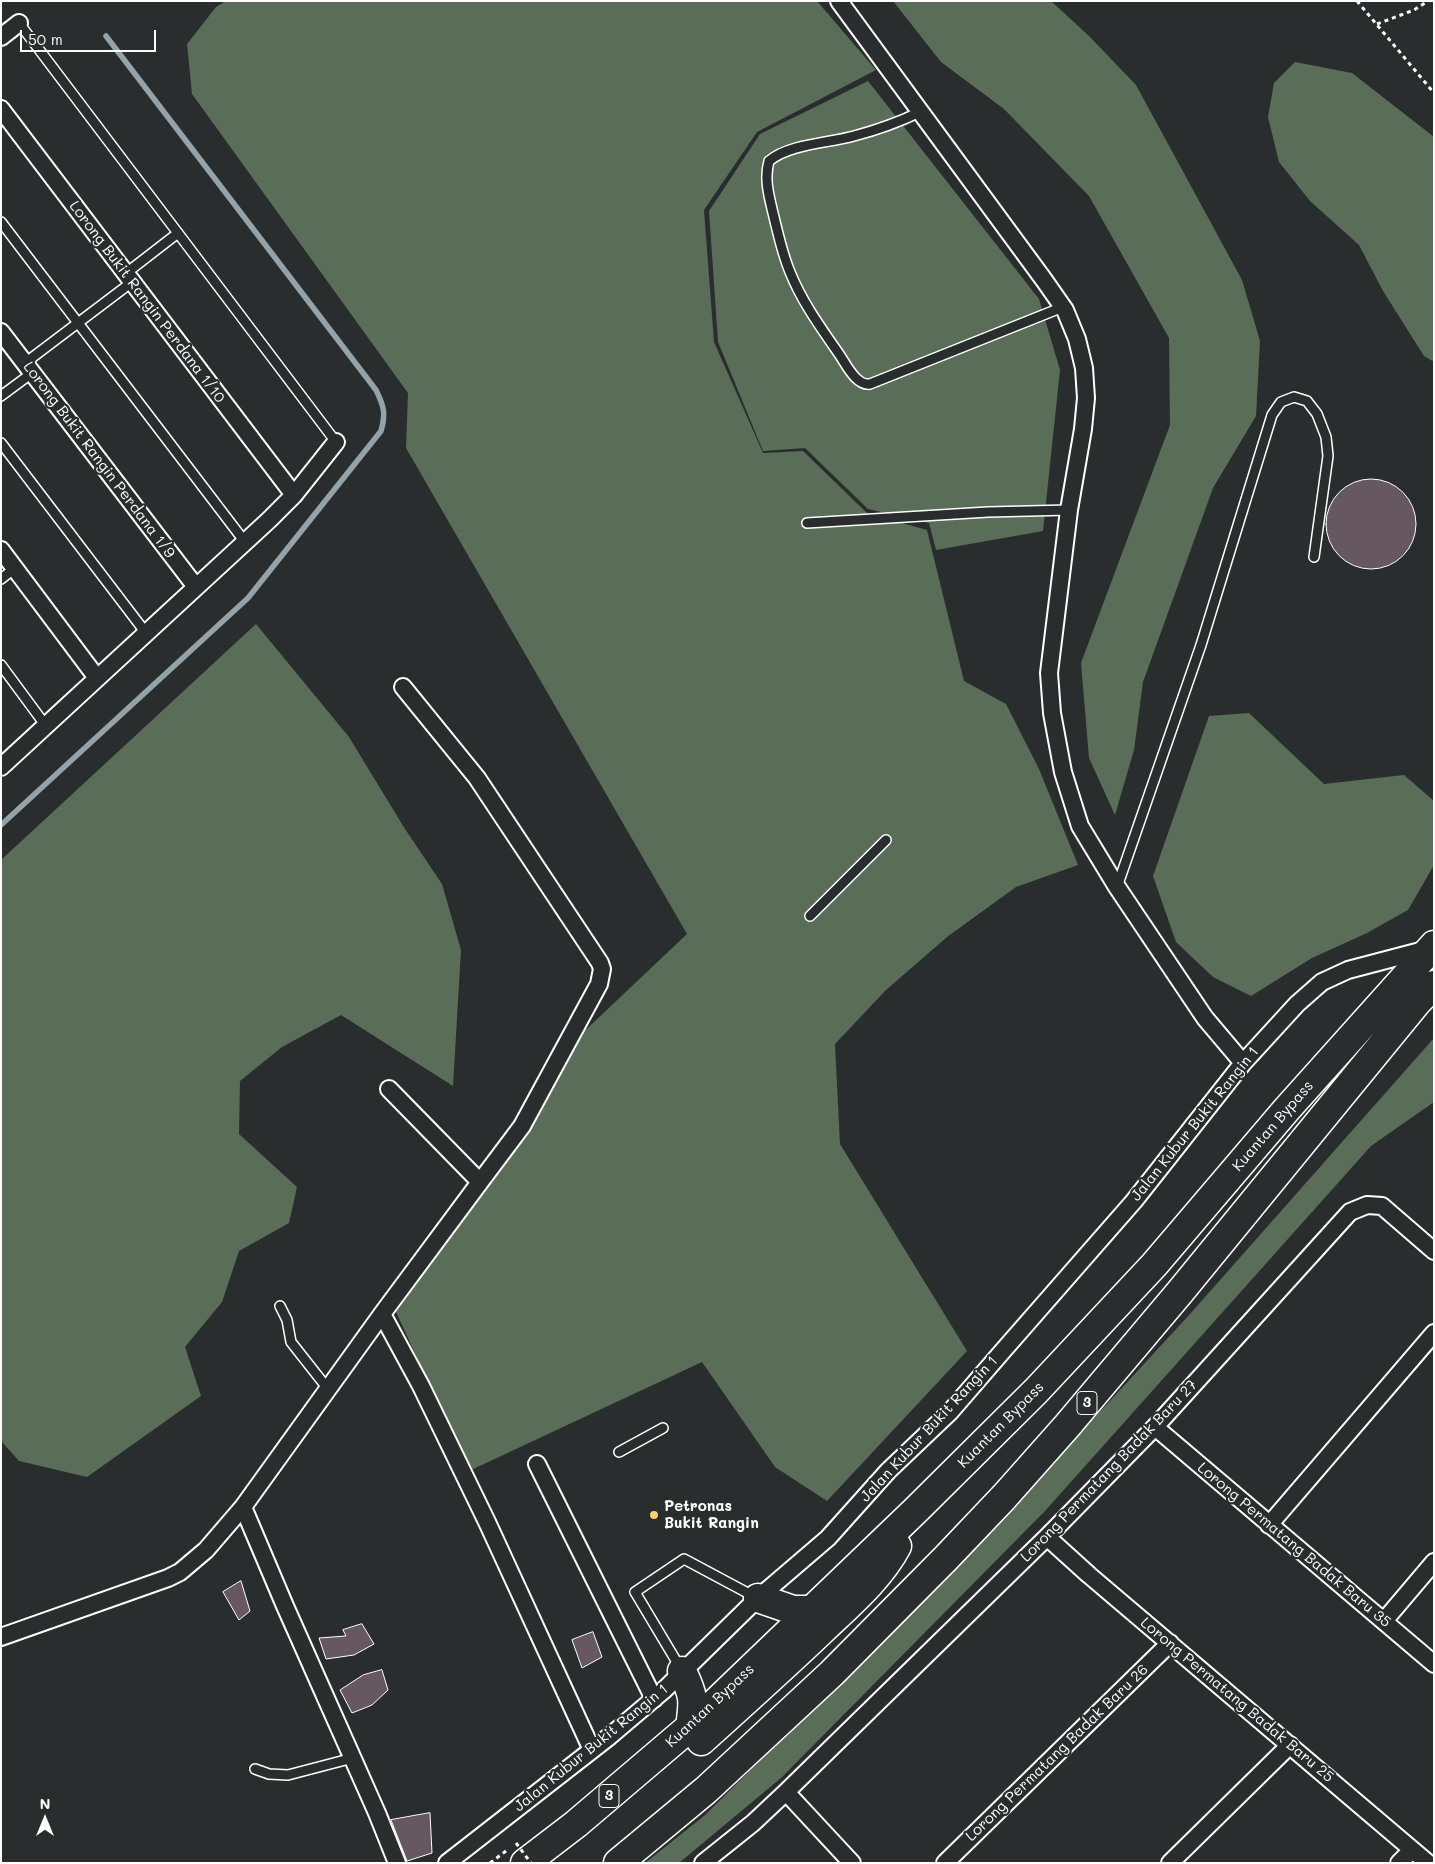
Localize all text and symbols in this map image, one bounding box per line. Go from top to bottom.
scale bar [22,20,159,52]
text: 50 m [28,29,63,49]
street label: Lorong Bukit Rangin Perdana 1/10 [65,198,229,406]
street label: Lorong Bukit Rangin Perdana 1/9 [19,358,179,562]
street label: Jalan Kubur Bukit Rangin 1 [1127,1043,1263,1205]
street label: Kuantan Bypass [1229,1077,1317,1175]
street label: Jalan Kubur Bukit Rangin 1 [857,1352,1001,1506]
street label: Lorong Permatang Badak Baru 27 [1017,1376,1201,1566]
street label: Kuantan Bypass [954,1378,1048,1472]
road number: 3 [1077,1392,1097,1415]
street label: Lorong Permatang Badak Baru 35 [1194,1459,1394,1631]
place label: Petronas Bukit Rangin [664,1497,759,1532]
marker: Petronas Bukit Rangin [648,1509,660,1521]
street label: Lorong Permatang Badak Baru 25 [1137,1614,1337,1786]
street label: Kuantan Bypass [662,1660,758,1752]
street label: Lorong Permatang Badak Baru 26 [962,1661,1152,1845]
street label: Jalan Kubur Bukit Rangin 1 [510,1680,672,1816]
road number: 3 [599,1784,619,1808]
north arrow [20,1794,70,1844]
text: N [40,1794,50,1813]

